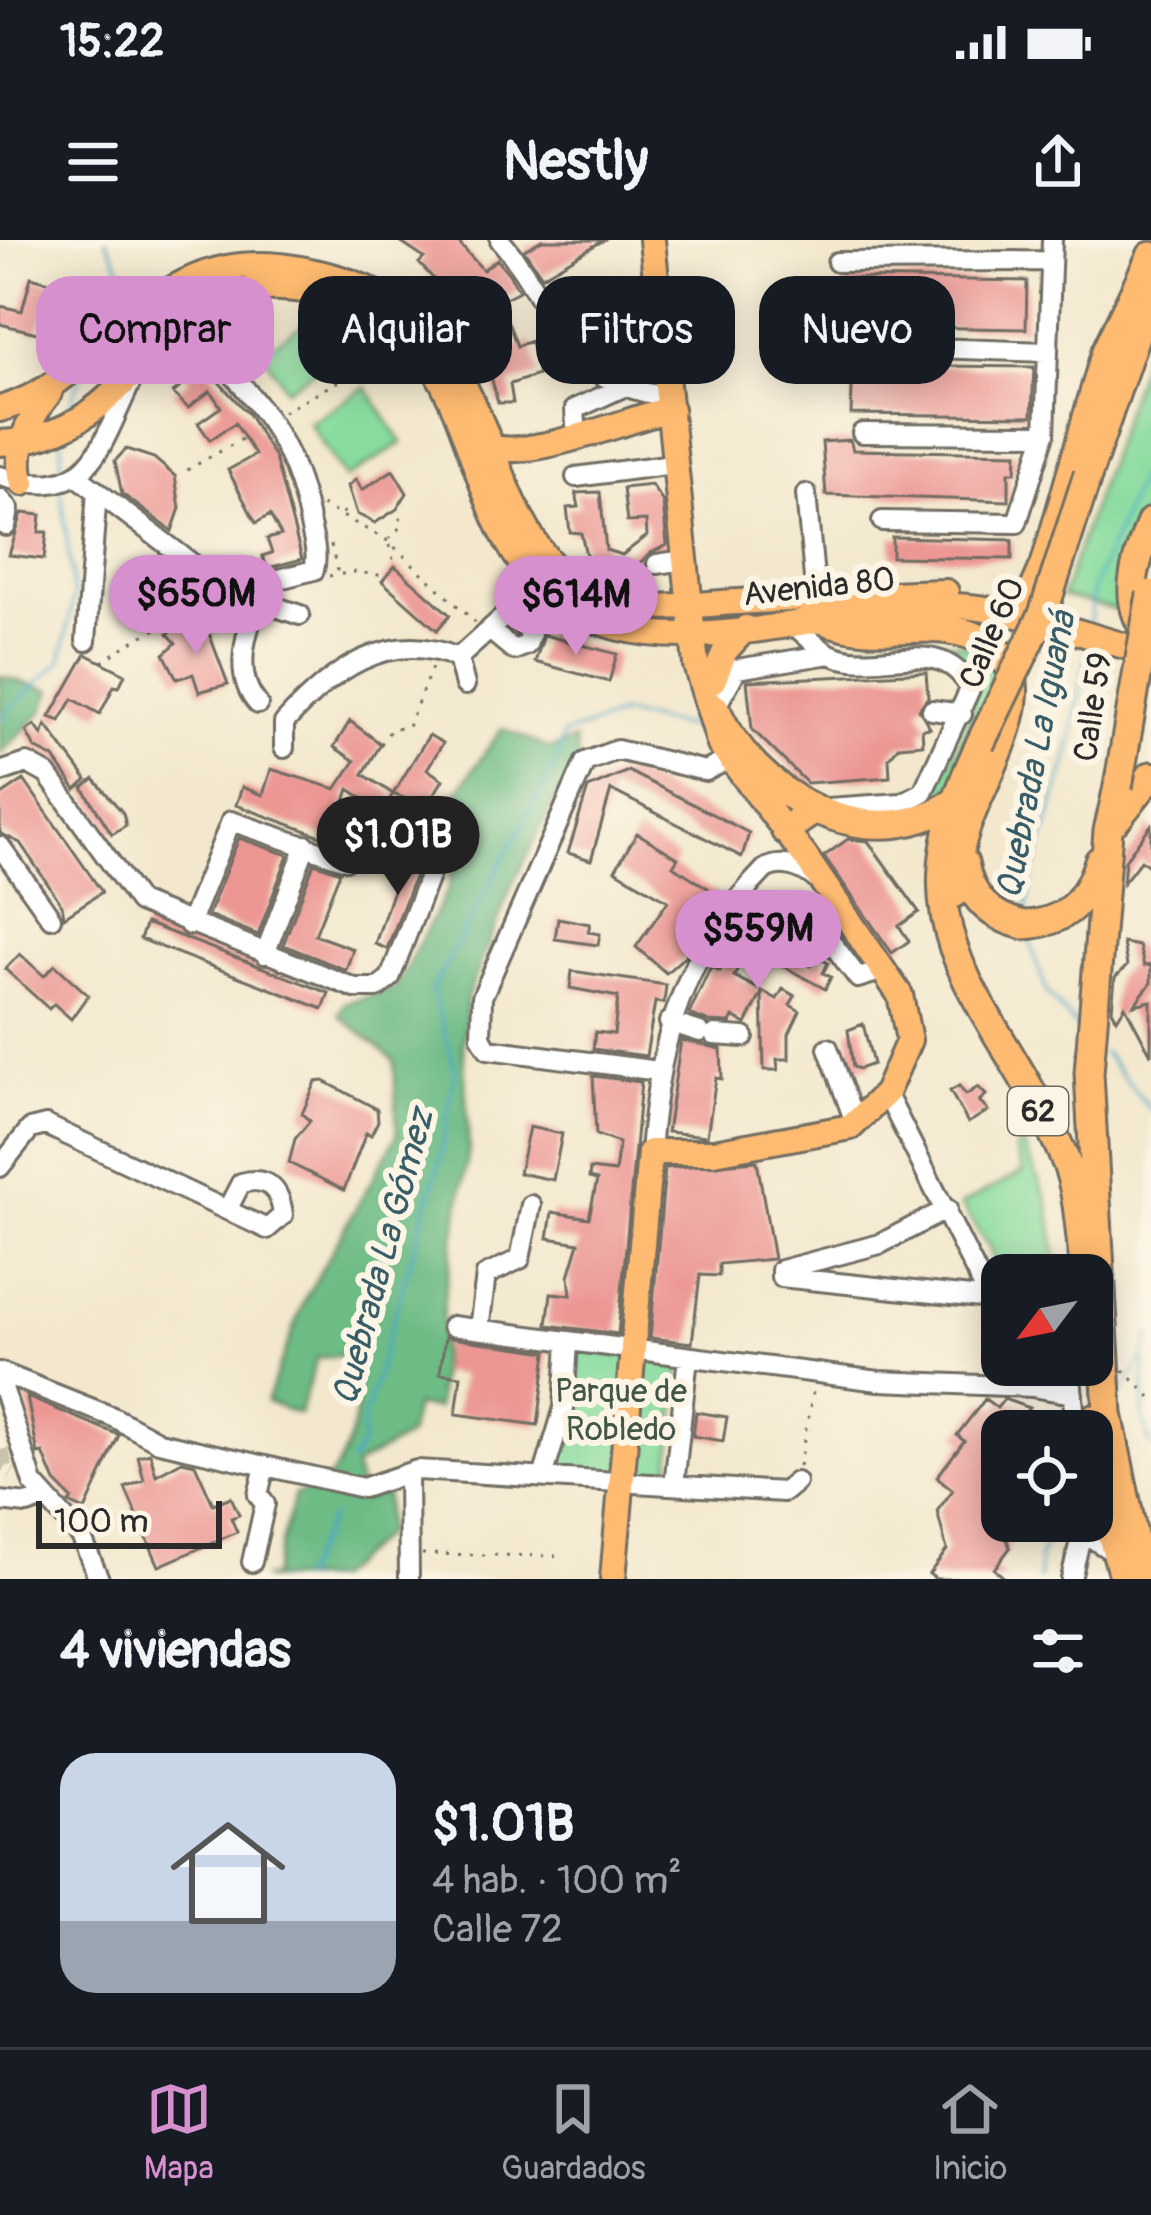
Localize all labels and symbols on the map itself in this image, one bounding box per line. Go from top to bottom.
pin: $650M [112,555,280,657]
pin: $614M [492,556,660,658]
street label: Avenida 80 [741,559,897,615]
street label: Calle 60 [950,571,1034,695]
water label: Quebrada La Iguaná [986,606,1086,902]
street label: Calle 59 [1065,650,1121,764]
pin: $1.01B [300,796,496,898]
pin: $559M [674,890,842,992]
road number: 62 [1008,1087,1068,1135]
water label: Quebrada La Gómez [322,1100,445,1410]
north arrow [981,1254,1113,1386]
park label: Parque de Robledo [555,1371,687,1450]
scale bar [36,1495,222,1548]

